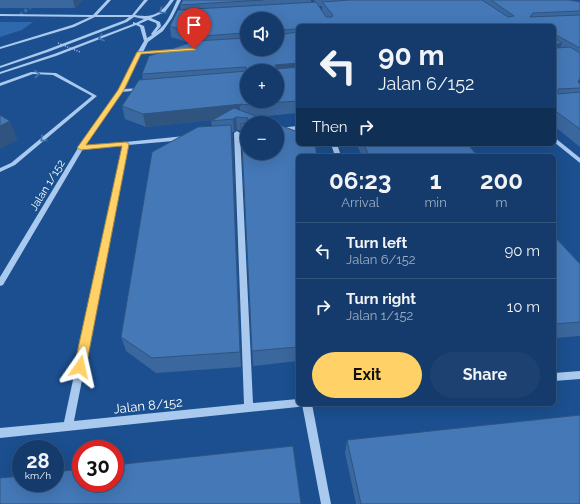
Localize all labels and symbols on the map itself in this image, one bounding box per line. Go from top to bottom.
one-way arrow [159,6,166,13]
pin [177,8,211,49]
one-way arrow [98,33,105,41]
one-way arrow [34,69,40,78]
one-way arrow [41,134,48,141]
street label: Jalan 1/152 [27,157,68,213]
position arrow [59,346,101,388]
street label: Jalan 8/152 [113,394,184,417]
speed limit sign: 30 [72,440,124,492]

